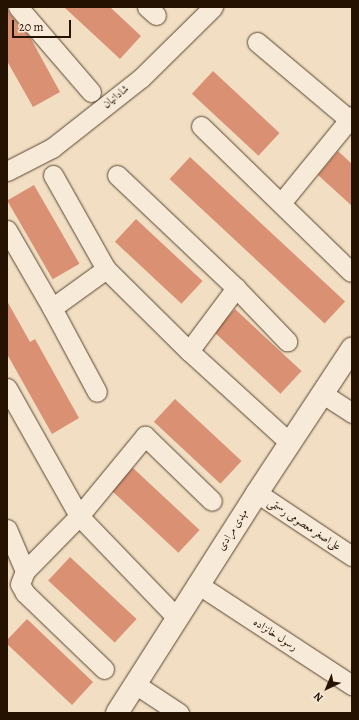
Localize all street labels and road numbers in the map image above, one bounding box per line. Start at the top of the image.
street label: شادانیان [100,83,132,111]
street label: علی‌اصغر معصومی رستمی [265,496,343,554]
street label: مهدی مرادی [215,507,251,553]
street label: رسول خانزاده [251,616,299,654]

